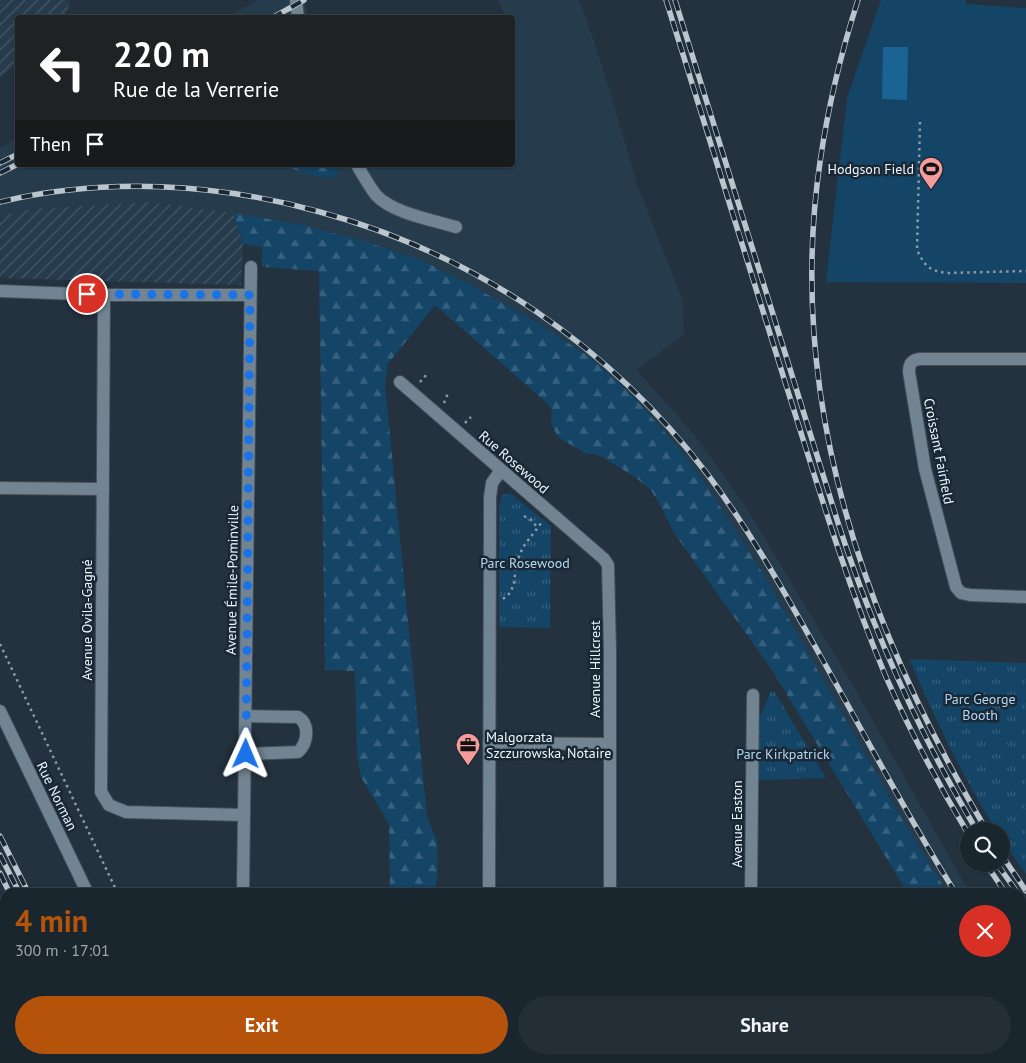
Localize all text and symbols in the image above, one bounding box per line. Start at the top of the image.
text: 220 m [113,31,210,77]
icon: left [30,35,95,100]
text: Rue de la Verrerie [113,75,279,103]
icon: arrive [81,130,109,158]
text: Then [30,132,71,156]
sports icon: Hodgson Field [918,156,944,190]
place label: Hodgson Field [828,160,914,178]
pin [66,273,108,315]
icon: arrive [73,280,101,308]
street label: Croissant Fairfield [920,396,958,506]
street label: Rue Rosewood [475,427,553,497]
street label: Avenue Émile-Pominville [222,505,242,655]
park label: Parc Rosewood [480,554,570,572]
street label: Avenue Ovila-Gagné [78,559,96,681]
street label: Avenue Hillcrest [586,620,604,718]
park label: Parc George Booth [944,690,1016,724]
position arrow [219,727,271,779]
place label: Malgorzata Szczurowska, Notaire [486,728,611,762]
office icon: Malgorzata Szczurowska, Notaire [455,732,481,766]
park label: Parc Kirkpatrick [736,745,830,763]
street label: Rue Norman [33,759,81,833]
street label: Avenue Easton [728,780,746,868]
map controls [960,822,1010,872]
button: search [960,822,1010,872]
text: 4 min [15,901,88,940]
button: close [959,905,1011,957]
text: 300 m · 17:01 [15,940,110,960]
button: Exit [15,996,508,1054]
button: Share [518,996,1011,1054]

